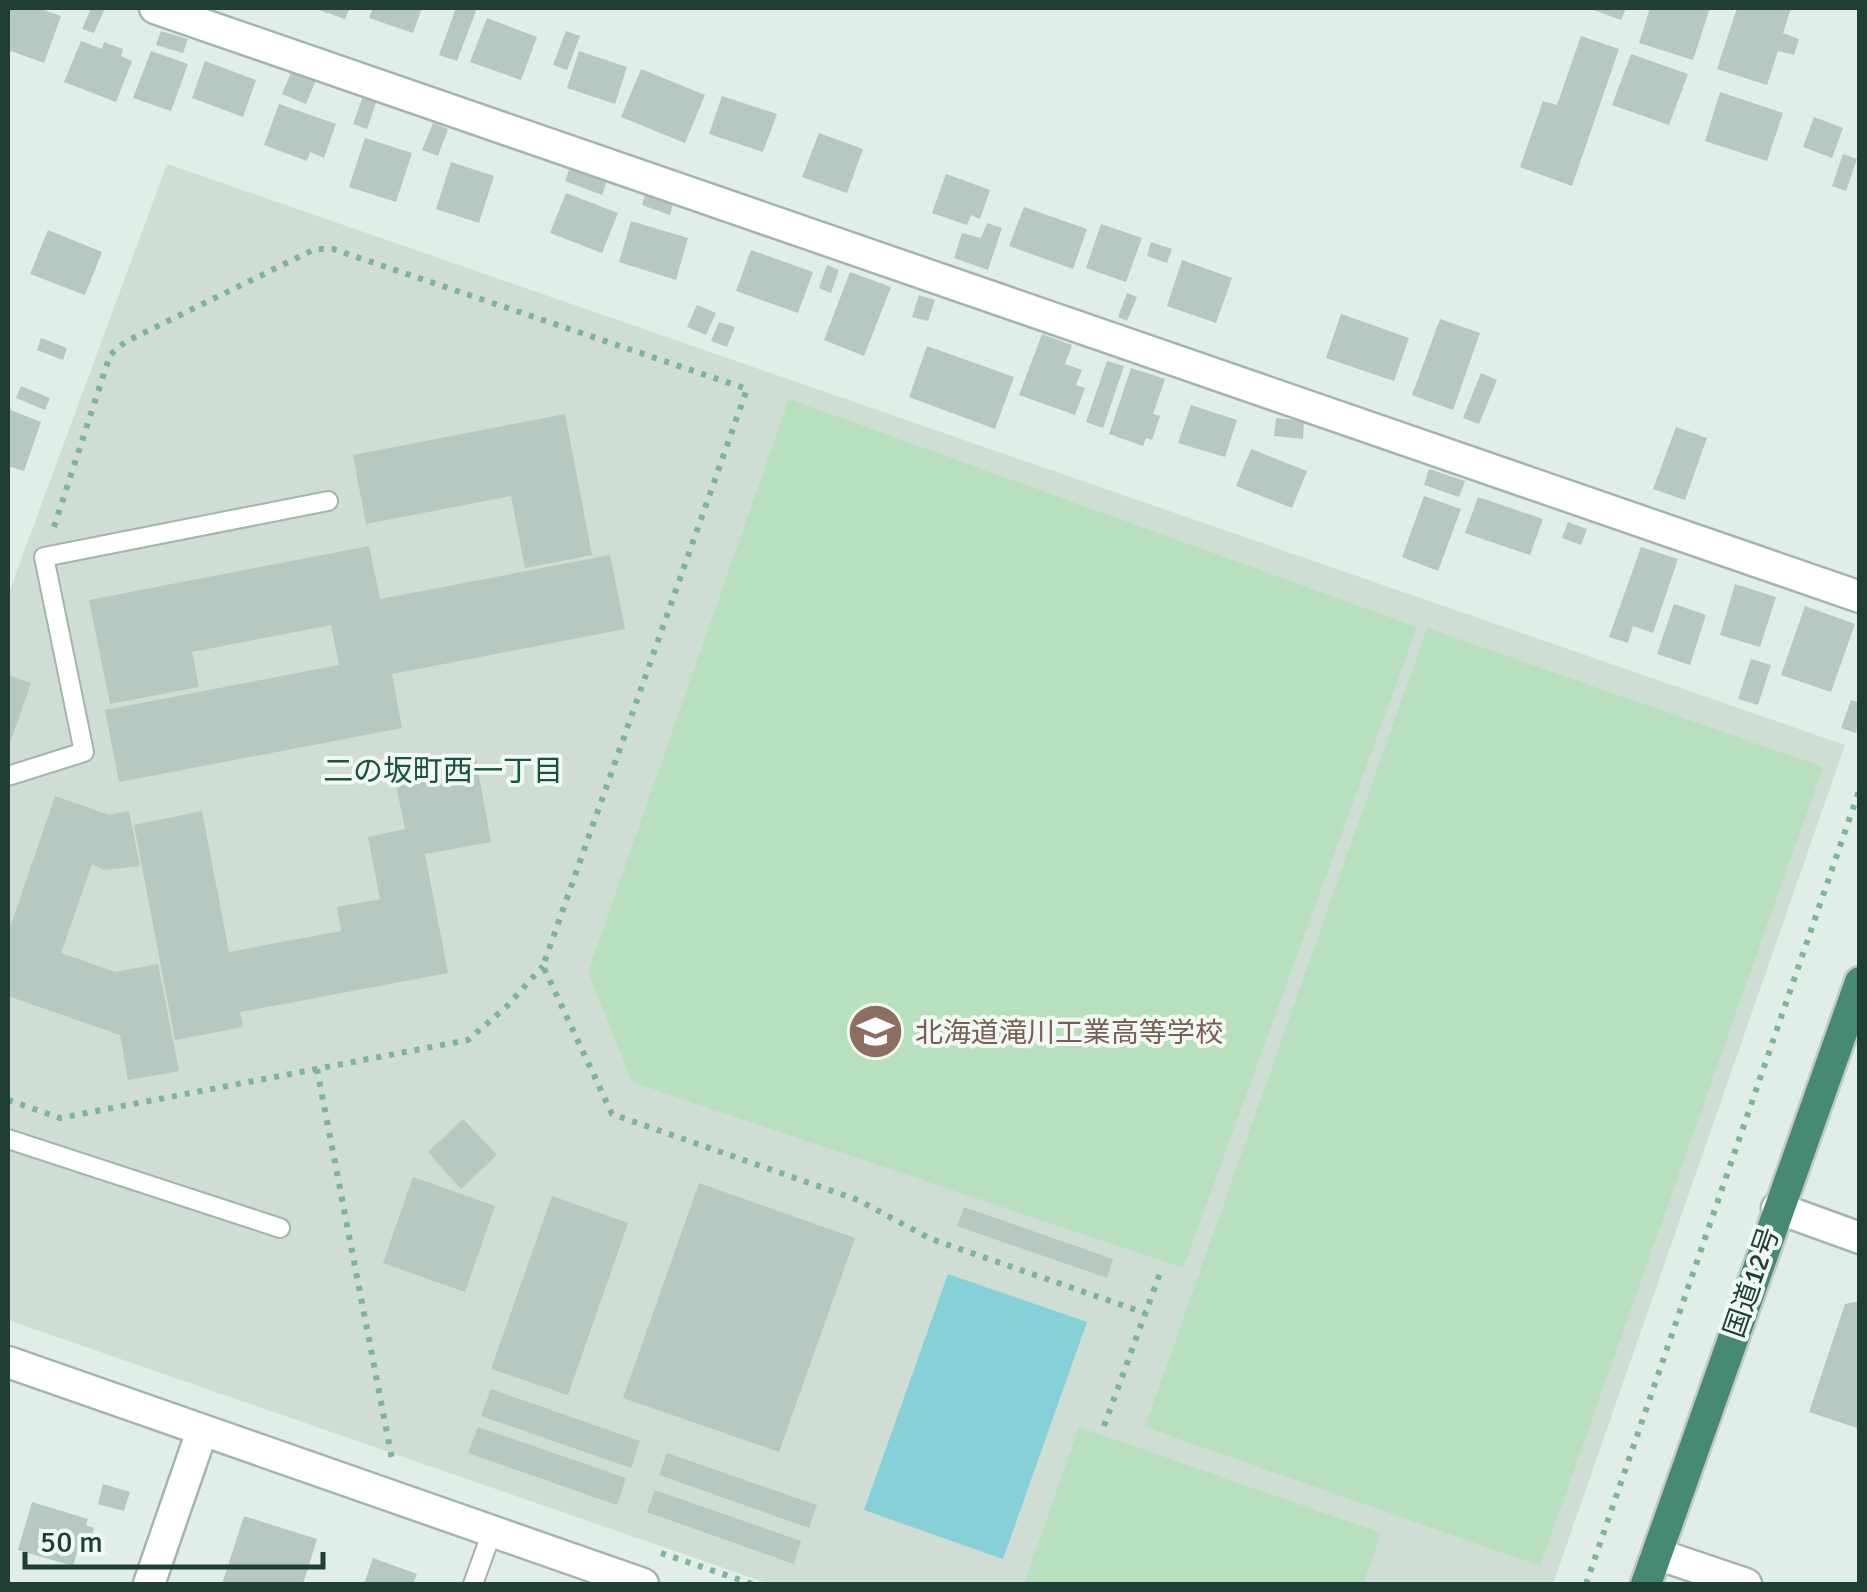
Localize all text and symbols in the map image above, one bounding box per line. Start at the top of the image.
district label: 二の坂町西一丁目 [323,753,563,790]
school or university icon: 北海道滝川工業高等学校 [846,1002,906,1062]
place label: 北海道滝川工業高等学校 [915,1016,1223,1050]
street label: 国道12号 [1717,1223,1787,1342]
scale bar [25,1507,322,1569]
text: 50 m [40,1524,103,1561]

